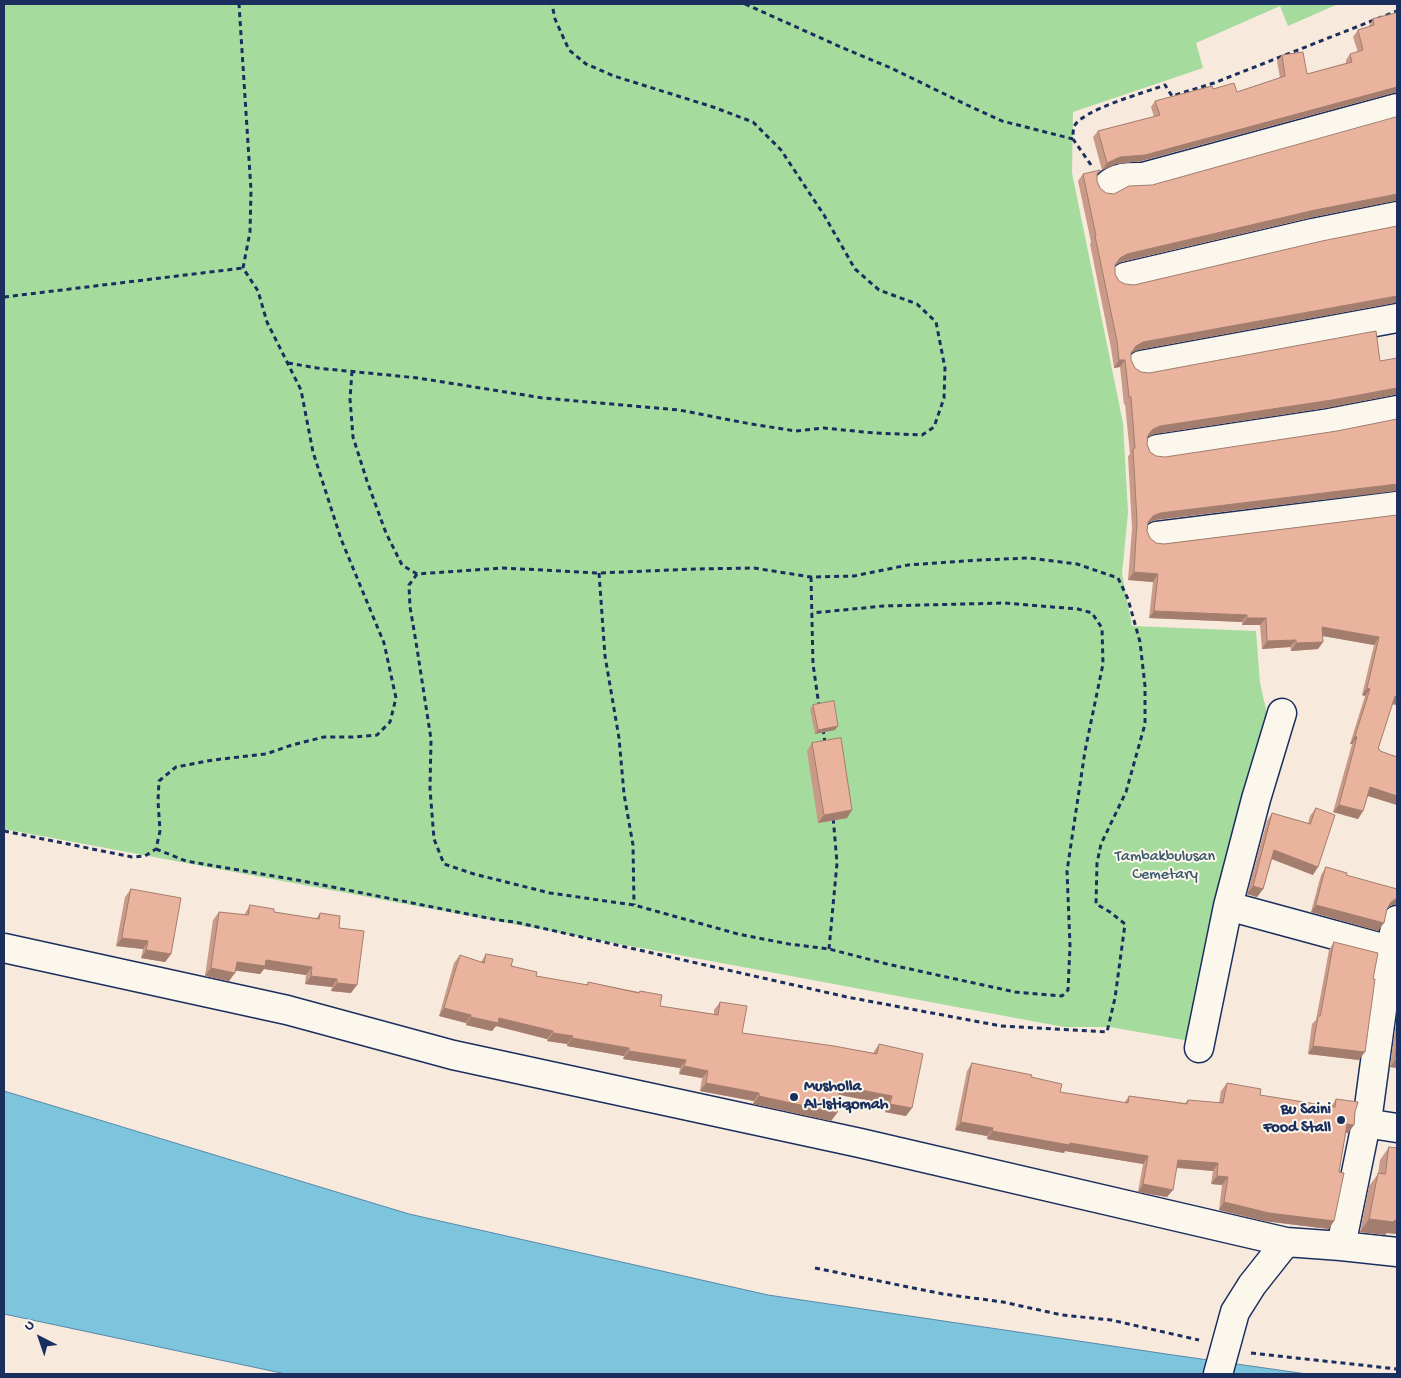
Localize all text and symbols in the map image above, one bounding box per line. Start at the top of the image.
park label: Tambakbulusan Cemetary [1115,848,1215,886]
place label: Musholla Al-Istiqomah [804,1078,888,1116]
marker: Musholla Al-Istiqomah [788,1091,800,1103]
place label: Bu Saini Food Stall [1263,1101,1331,1139]
marker: Bu Saini Food Stall [1335,1114,1347,1126]
north arrow [15,1313,65,1363]
text: U [21,1317,38,1335]

